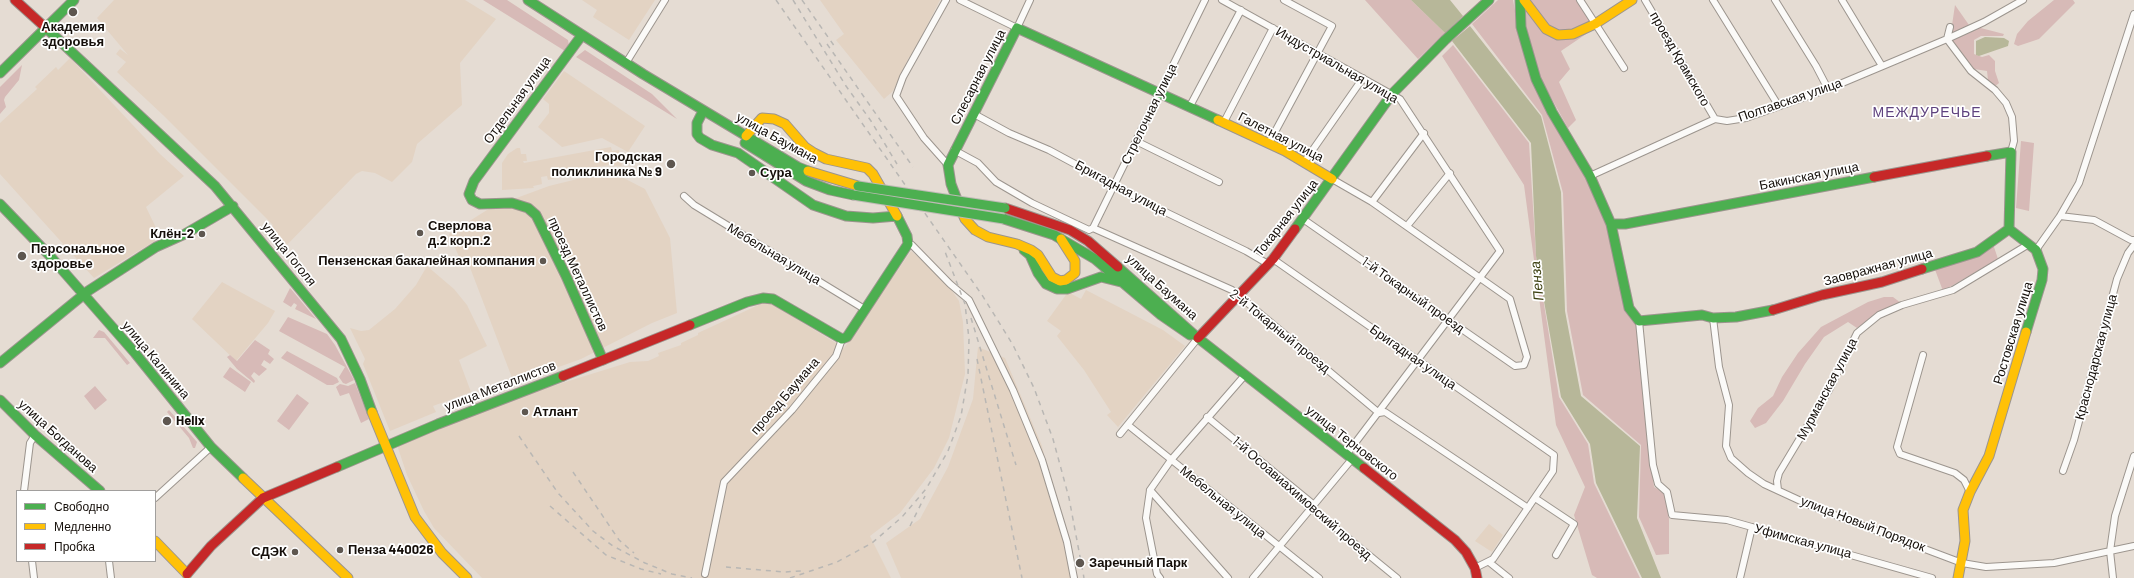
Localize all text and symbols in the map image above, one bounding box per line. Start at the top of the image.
marker: Академия здоровья [67,6,79,18]
street label: проезд Крамского [1647,9,1713,109]
place label: Академия здоровья [41,19,105,50]
street label: Индустриальная улица [1273,24,1401,106]
street label: Слесарная улица [947,27,1009,127]
street label: Отдельная улица [480,53,554,147]
street label: Стрелочная улица [1118,61,1180,167]
street label: Полтавская улица [1736,75,1844,125]
district label: МЕЖДУРЕЧЬЕ [1873,104,1981,120]
street label: улица Баумана [733,109,821,167]
street label: Галетная улица [1236,109,1326,165]
place label: Городская поликлиника № 9 [551,149,662,180]
street label: Бригадная улица [1072,157,1170,219]
marker: Городская поликлиника № 9 [665,158,677,170]
street label: Бакинская улица [1758,159,1860,193]
place label: Сура [760,165,792,181]
marker: Сура [747,168,757,178]
street label: Токарная улица [1251,176,1321,260]
street label: проезд Металлистов [545,215,611,333]
place label: Сверлова д.2 корп.2 [428,218,491,249]
street label: улица Гоголя [258,219,320,289]
street label: Мебельная улица [724,220,824,288]
place label: Клён-2 [150,226,194,242]
marker: Сверлова д.2 корп.2 [415,228,425,238]
marker: Клён-2 [197,229,207,239]
place label: Персональное здоровье [31,241,125,272]
street label: Заовражная улица [1822,245,1934,289]
marker: Персональное здоровье [16,250,28,262]
street label: улица Баумана [1123,251,1201,323]
place label: Пензенская бакалейная компания [318,253,535,269]
street label: 1-й Токарный проезд [1358,254,1468,336]
marker: Пензенская бакалейная компания [538,256,548,266]
water label: Пенза [1527,260,1547,302]
street label: Ростовская улица [1990,280,2036,386]
street label: 2-й Токарный проезд [1227,286,1333,376]
street label: Краснодарская улица [2072,292,2120,422]
street label: улица Калинина [119,318,193,402]
street label: Бригадная улица [1367,321,1459,393]
street label: Мурманская улица [1794,335,1860,443]
street label: проезд Баумана [747,354,823,438]
street label: улица Металлистов [442,358,558,414]
street label: улица Богданова [15,396,101,476]
street label: улица Терновского [1303,402,1401,484]
place label: Атлант [533,404,578,420]
marker: Атлант [520,407,530,417]
place label: Helix [176,413,205,429]
marker: Helix [161,415,173,427]
street label: 1-й Осоавиахимовский проезд [1229,433,1375,563]
street label: Мебельная улица [1177,462,1269,542]
legend [16,490,156,562]
street label: улица Новый Порядок [1798,493,1928,555]
text: Свободно [54,499,109,513]
text: Медленно [54,519,111,533]
street label: Уфимская улица [1753,520,1853,562]
text: Пробка [54,539,95,553]
place label: Пенза 440026 [348,542,433,558]
place label: СДЭК [251,544,287,560]
marker: Пенза 440026 [335,545,345,555]
marker: СДЭК [290,547,300,557]
place label: Заречный Парк [1089,555,1187,571]
marker: Заречный Парк [1074,557,1086,569]

